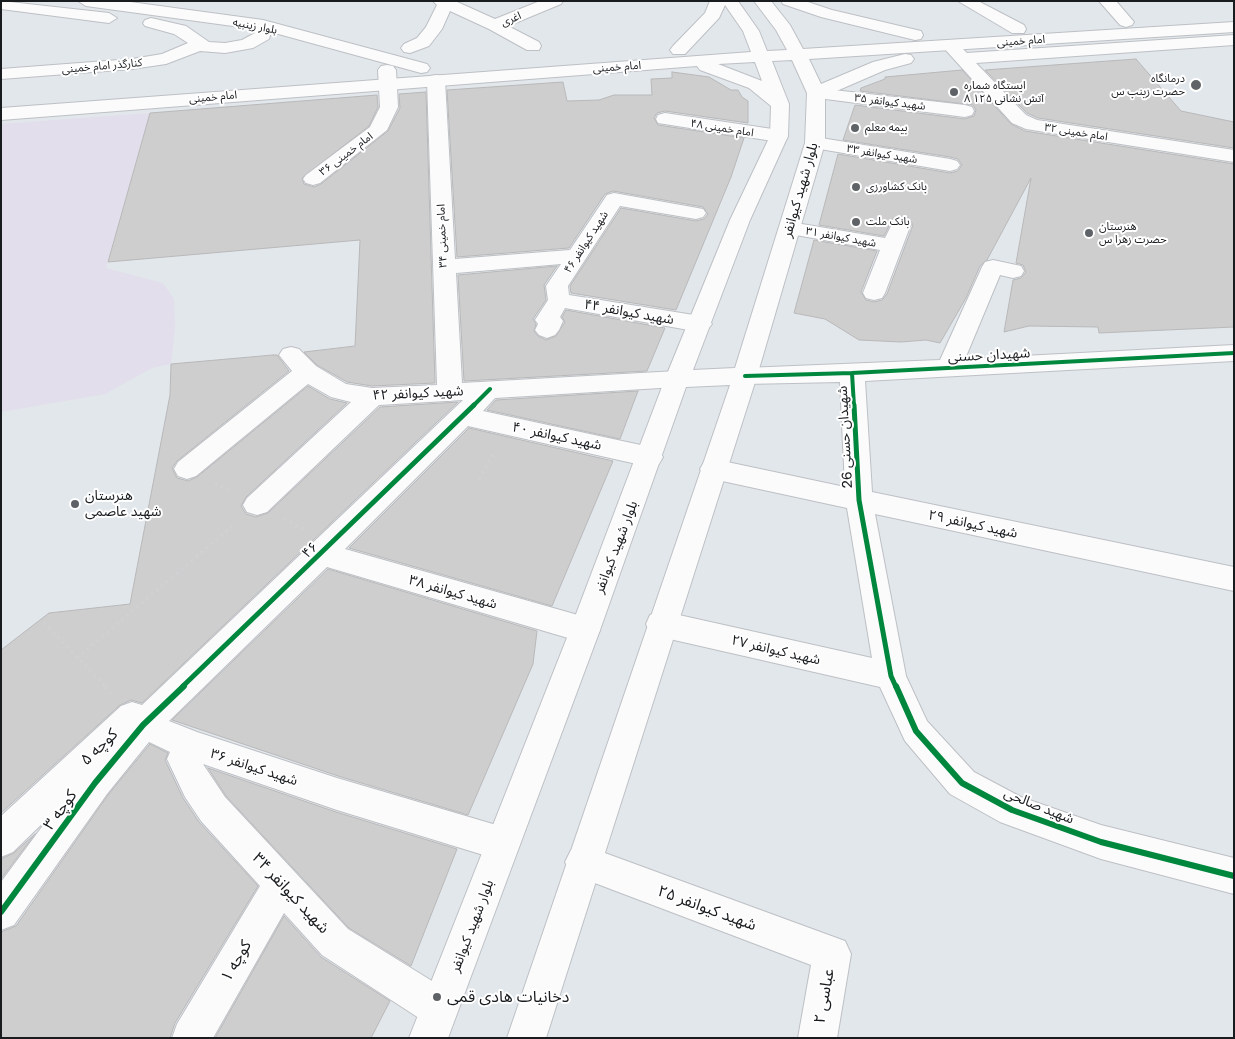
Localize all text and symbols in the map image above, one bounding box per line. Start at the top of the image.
street label: اغری [499,9,523,29]
street label: بلوار زینبیه [232,15,278,37]
street label: امام خمینی [996,33,1046,49]
street label: کنارگذر امام خمینی [61,56,143,76]
street label: امام خمینی [592,59,642,75]
place label: درمانگاه حضرت زینب س [1111,72,1185,98]
marker: درمانگاه حضرت زینب س [1189,78,1203,92]
place label: ایستگاه شماره ۸ آتش نشانی ۱۲۵ [964,79,1044,105]
marker: ایستگاه شماره ۸ آتش نشانی ۱۲۵ [948,86,960,98]
street label: امام خمینی [188,88,238,106]
street label: شهید کیوانفر ۳۵ [854,91,926,113]
street label: امام خمینی ۴۸ [689,116,755,140]
street label: امام خمینی ۳۲ [1043,120,1109,144]
place label: بیمه معلم [865,121,908,135]
marker: بیمه معلم [849,122,861,134]
street label: امام خمینی ۳۶ [317,130,375,178]
street label: بلوار شهید کیوانفر [778,141,822,239]
street label: شهید کیوانفر ۳۳ [846,142,918,166]
place label: بانک کشاورزی [866,180,927,194]
marker: بانک کشاورزی [850,181,862,193]
street label: امام خمینی ۳۴ [434,204,450,268]
street label: شهید کیوانفر ۴۶ [561,208,611,276]
place label: بانک ملت [866,215,910,229]
marker: بانک ملت [850,216,862,228]
place label: هنرستان حضرت زهرا س [1099,220,1167,246]
street label: شهید کیوانفر ۳۱ [805,224,877,250]
marker: هنرستان حضرت زهرا س [1083,227,1095,239]
street label: شهید کیوانفر ۴۴ [583,296,675,328]
street label: شهیدان حسنی [947,344,1031,366]
street label: شهید کیوانفر ۴۲ [372,382,464,404]
street label: شهیدان حسنی 26 [834,385,856,489]
street label: شهید کیوانفر ۴۰ [511,418,603,454]
place label: هنرستان شهید عاصمی [85,488,161,520]
marker: هنرستان شهید عاصمی [69,498,81,510]
street label: بلوار شهید کیوانفر [591,498,641,596]
street label: شهید کیوانفر ۲۹ [927,506,1019,542]
street label: ۴۶ [298,538,322,562]
street label: شهید کیوانفر ۳۸ [407,571,499,613]
street label: شهید کیوانفر ۲۷ [730,632,822,668]
street label: کوچه ۵ [76,725,122,769]
street label: شهید کیوانفر ۳۶ [208,745,300,789]
street label: شهید صالحی [1002,784,1076,828]
street label: کوچه ۳ [39,786,81,834]
street label: شهید کیوانفر ۳۴ [249,848,333,938]
street label: بلوار شهید کیوانفر [447,877,497,975]
street label: شهید کیوانفر ۲۵ [655,881,759,935]
street label: کوچه ۱ [217,937,255,985]
street label: عباسی ۲ [810,967,838,1025]
place label: دخانیات هادی قمی [447,987,569,1007]
marker: دخانیات هادی قمی [431,991,443,1003]

